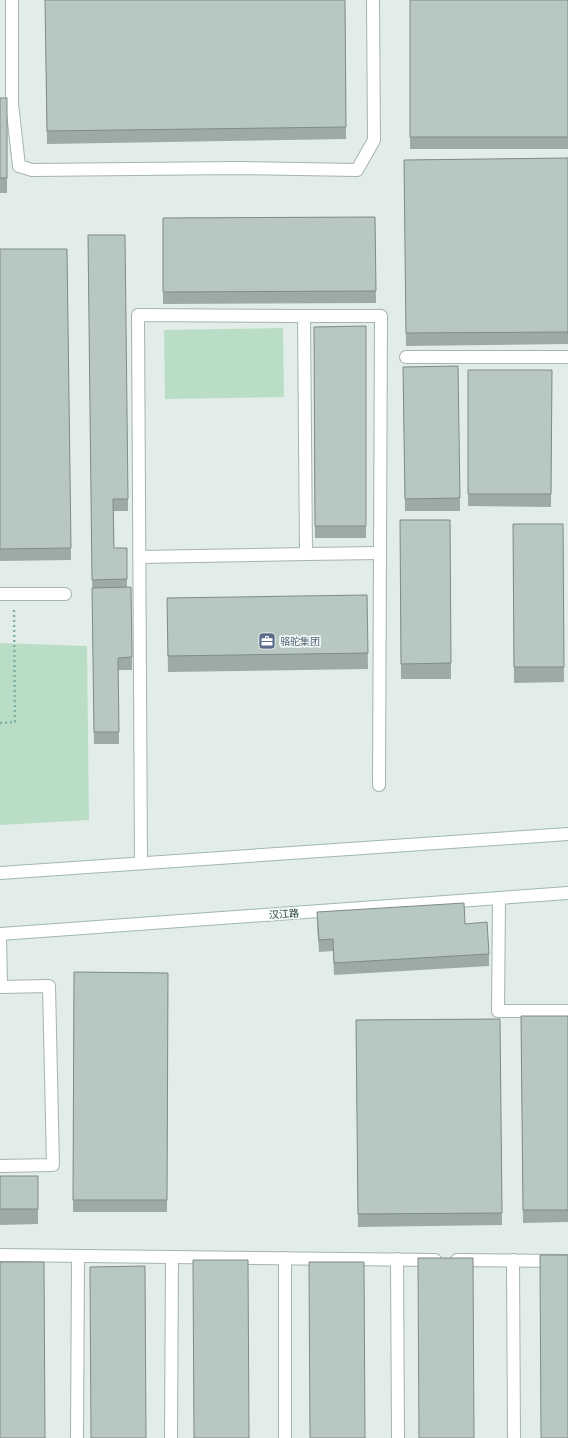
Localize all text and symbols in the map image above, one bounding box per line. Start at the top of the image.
office icon: 骆驼集团 [257,631,277,651]
place label: 骆驼集团 [280,636,320,647]
street label: 汉江路 [269,907,299,921]

